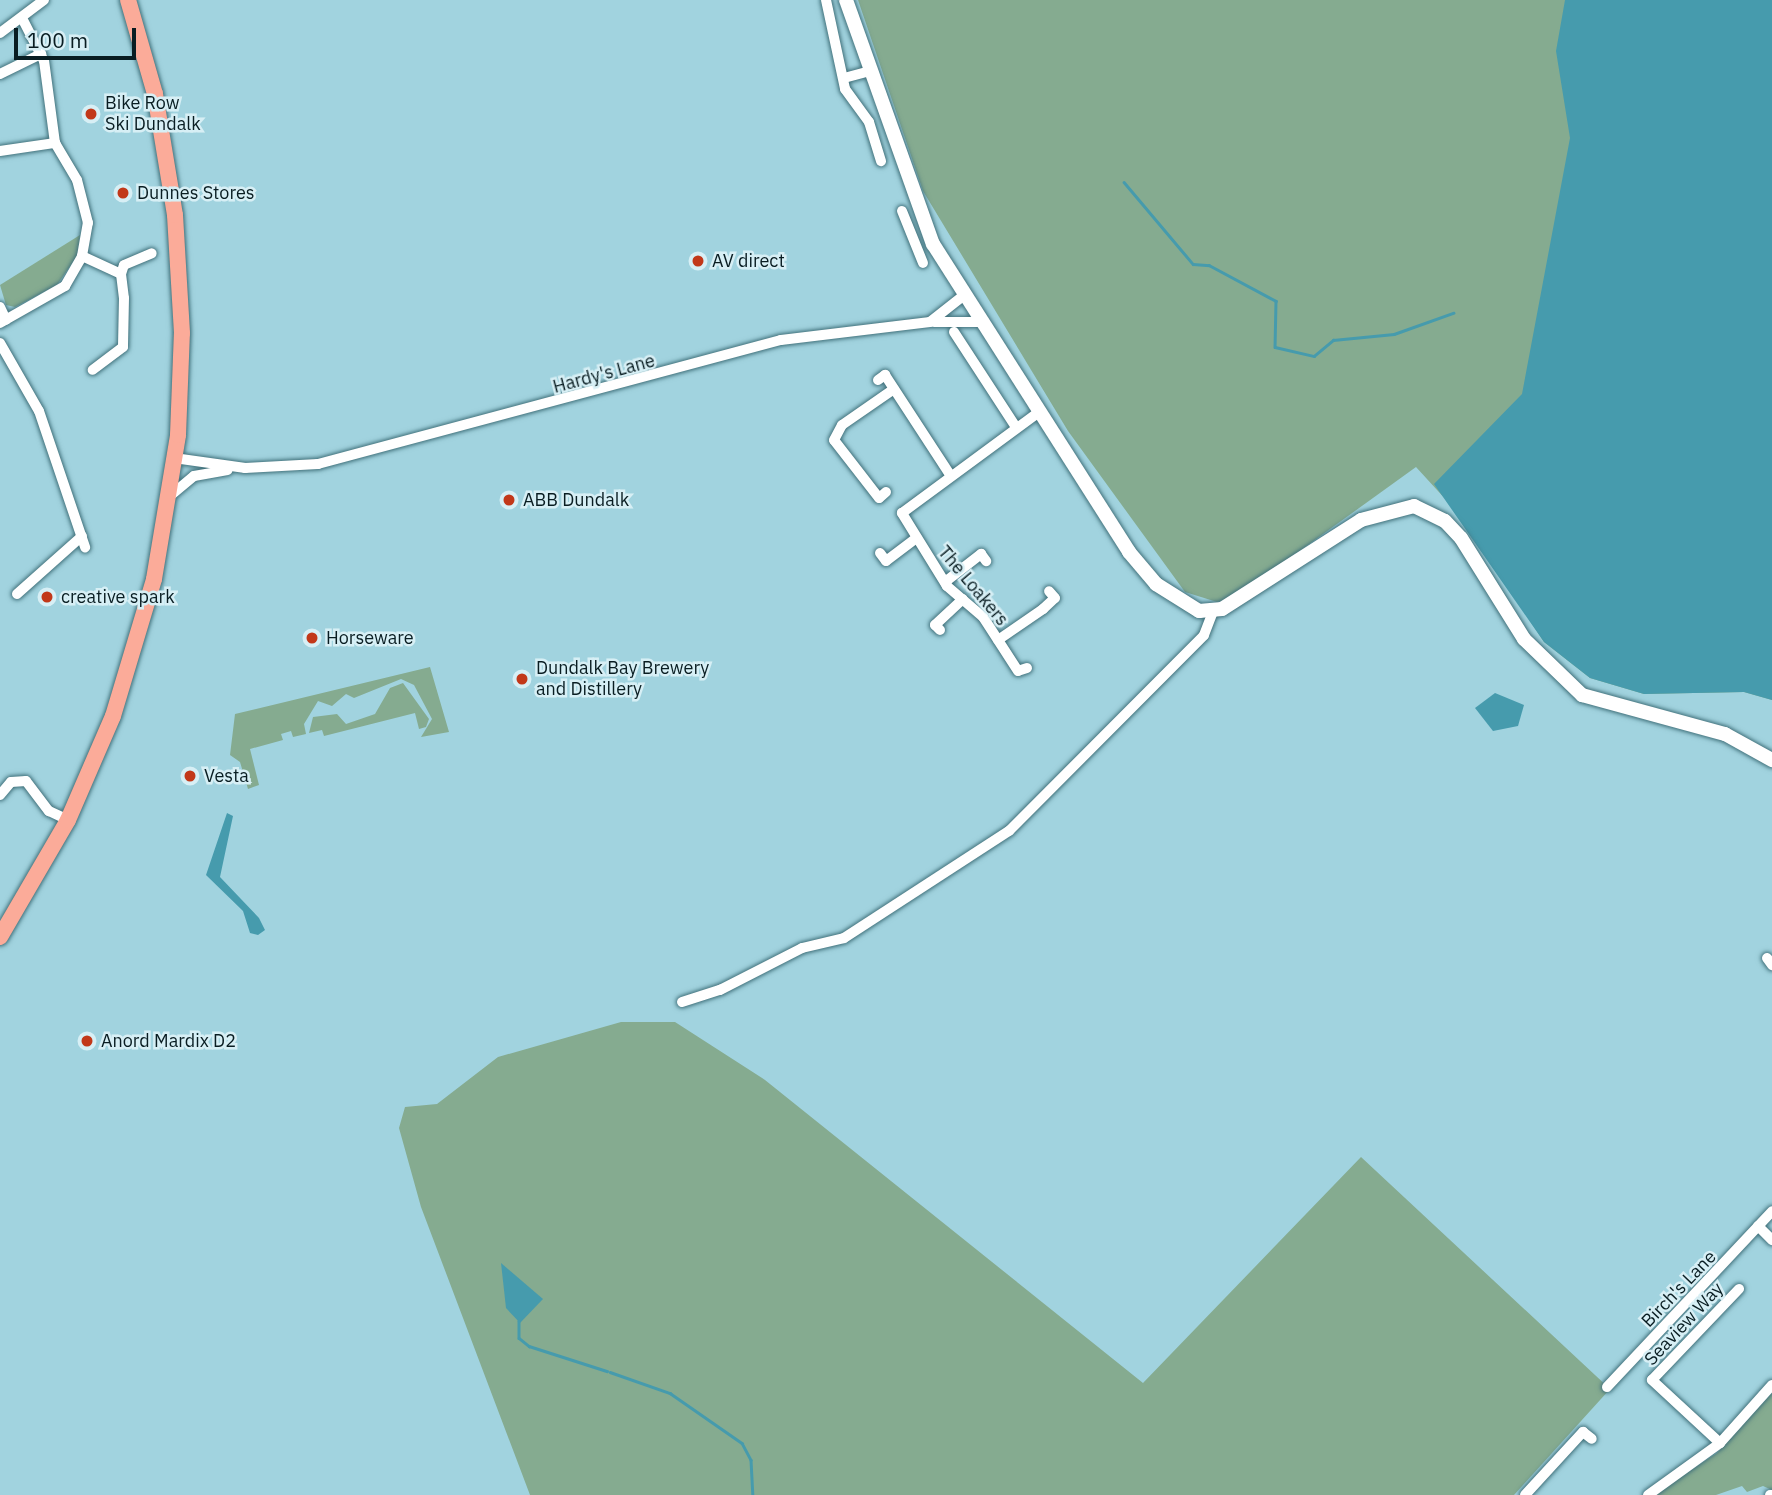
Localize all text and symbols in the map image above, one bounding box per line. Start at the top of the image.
scale bar [18,14,140,58]
text: 100 m [27,26,88,54]
place label: Bike Row Ski Dundalk [105,93,201,136]
marker: Bike Row Ski Dundalk [83,106,99,122]
place label: Dunnes Stores [137,182,255,204]
marker: Dunnes Stores [115,185,131,201]
place label: AV direct [712,250,785,272]
marker: AV direct [690,253,706,269]
street label: Hardy's Lane [551,350,657,398]
place label: ABB Dundalk [523,489,629,511]
marker: ABB Dundalk [501,492,517,508]
street label: The Loakers [933,542,1013,630]
place label: creative spark [61,586,175,608]
marker: creative spark [39,589,55,605]
place label: Horseware [326,627,414,649]
marker: Horseware [304,630,320,646]
place label: Dundalk Bay Brewery and Distillery [536,658,709,700]
marker: Dundalk Bay Brewery and Distillery [514,671,530,687]
place label: Vesta [204,765,249,787]
marker: Vesta [182,768,198,784]
place label: Anord Mardix D2 [101,1030,236,1052]
marker: Anord Mardix D2 [79,1033,95,1049]
street label: Birch's Lane [1637,1246,1721,1332]
street label: Seaview Way [1640,1278,1728,1370]

